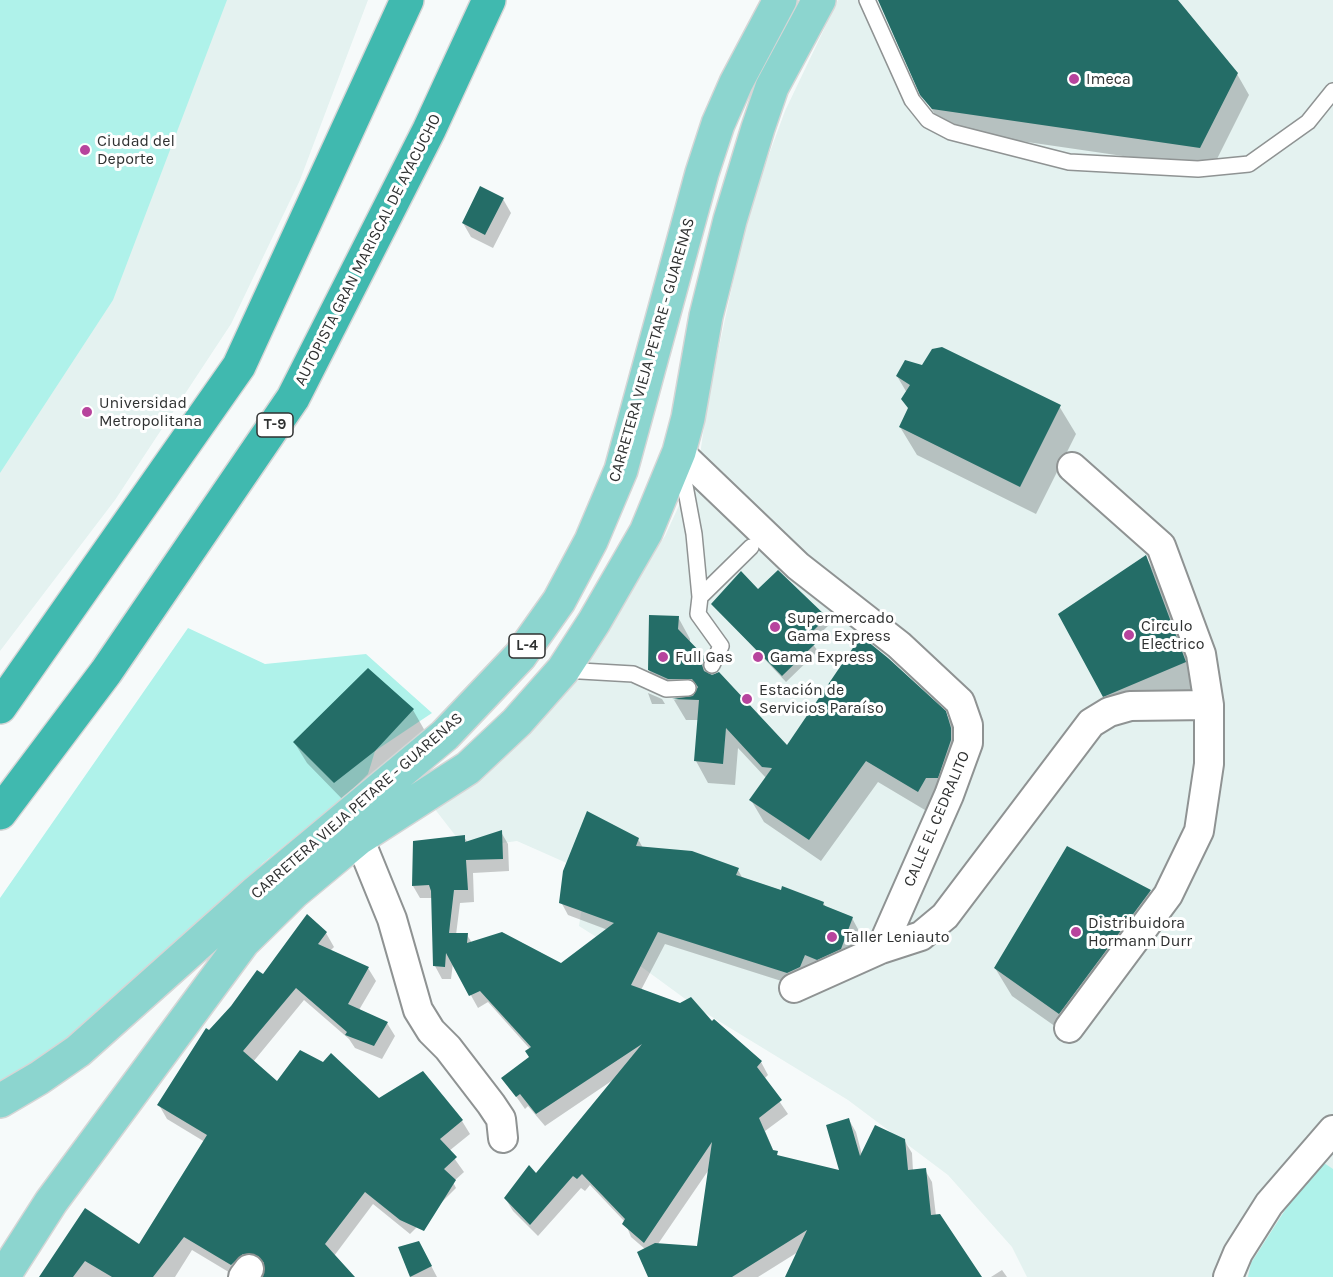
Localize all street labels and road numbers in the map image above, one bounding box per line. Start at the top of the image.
street label: AUTOPISTA GRAN MARISCAL DE AYACUCHO [291,111,445,389]
street label: CARRETERA VIEJA PETARE - GUARENAS [605,216,699,484]
road number: T-9 [257,413,293,437]
road number: L-4 [509,634,545,658]
street label: CARRETERA VIEJA PETARE - GUARENAS [247,709,467,903]
street label: CALLE EL CEDRALITO [900,748,974,890]

